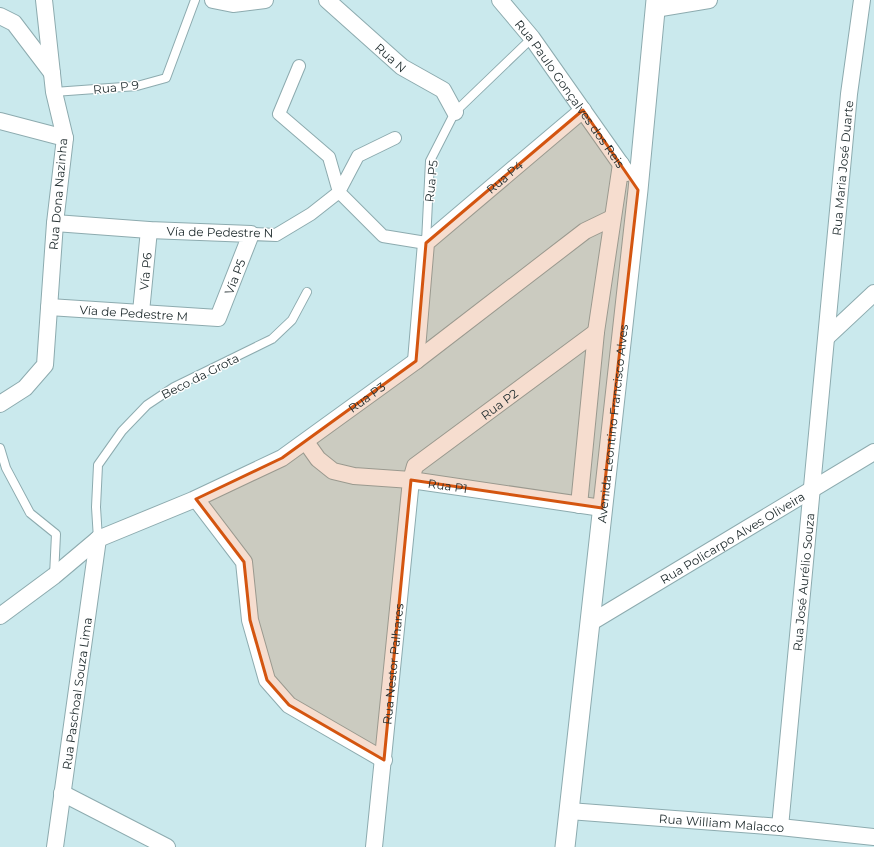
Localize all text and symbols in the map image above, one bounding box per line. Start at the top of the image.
street label: Rua Paulo Gonçalves dos Reis [512,16,628,171]
street label: Rua N [372,39,410,75]
street label: Rua P 9 [92,77,140,97]
street label: Rua Maria José Duarte [828,100,856,236]
street label: Rua Dona Nazinha [46,137,70,251]
street label: Rua P4 [483,157,526,196]
street label: Rua P5 [421,159,441,203]
street label: Vía de Pedestre N [166,224,274,240]
street label: Vía P6 [136,252,154,291]
street label: Vía P5 [221,256,248,296]
street label: Vía de Pedestre M [79,302,188,324]
street label: Avenida Leontino Francisco Alves [594,323,631,524]
street label: Beco da Grota [159,350,241,402]
street label: Rua P3 [345,378,388,415]
street label: Rua P2 [478,385,521,422]
street label: Rua P1 [427,475,469,496]
street label: Rua Policarpo Alves Oliveira [657,488,807,587]
street label: Rua José Aurélio Souza [789,512,817,652]
street label: Rua Nestor Palhares [379,602,406,725]
street label: Rua Paschoal Souza Lima [58,616,94,771]
street label: Rua William Malacco [658,810,785,835]

